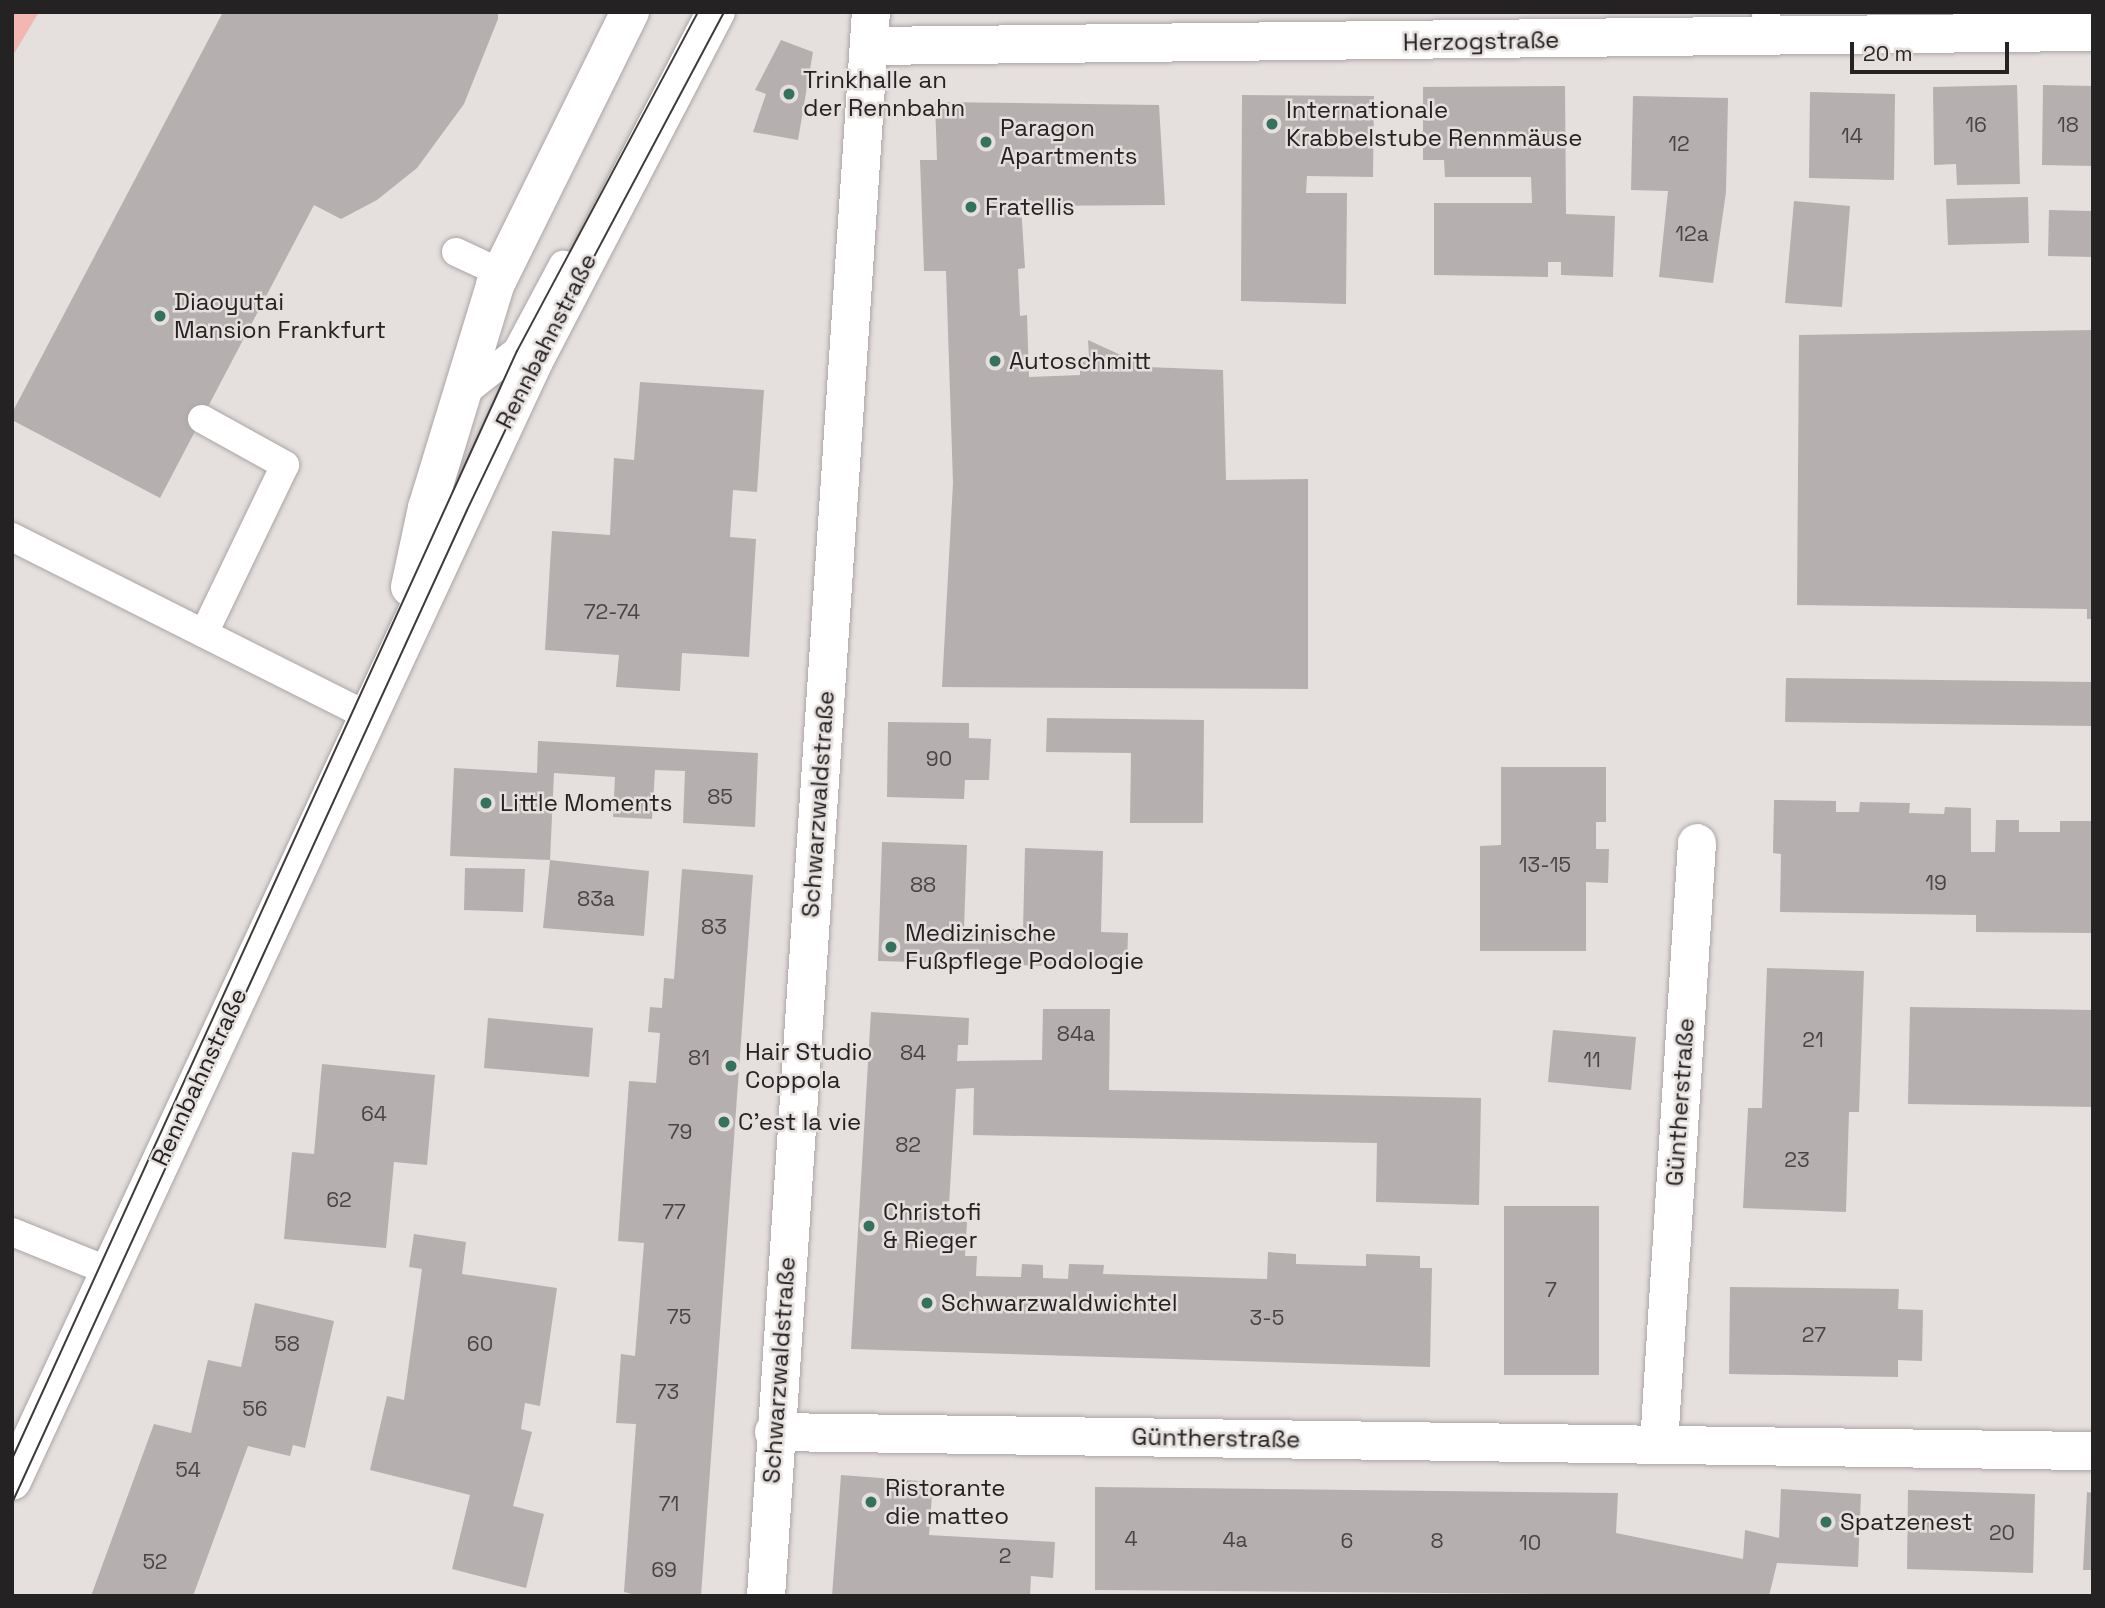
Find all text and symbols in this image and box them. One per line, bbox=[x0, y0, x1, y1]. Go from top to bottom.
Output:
street label: Herzogstraße bbox=[1403, 25, 1559, 57]
scale bar bbox=[1853, 28, 2012, 72]
text: 20 m bbox=[1863, 40, 1913, 67]
place label: Trinkhalle an der Rennbahn bbox=[803, 66, 965, 122]
marker: Trinkhalle an der Rennbahn bbox=[781, 86, 797, 102]
place label: Internationale Krabbelstube Rennmäuse bbox=[1286, 96, 1582, 152]
house number: 16 bbox=[1965, 112, 1987, 138]
house number: 18 bbox=[2057, 112, 2079, 138]
place label: Paragon Apartments bbox=[1000, 114, 1137, 170]
marker: Internationale Krabbelstube Rennmäuse bbox=[1264, 116, 1280, 132]
house number: 14 bbox=[1841, 123, 1863, 149]
house number: 12 bbox=[1668, 131, 1690, 157]
marker: Paragon Apartments bbox=[978, 134, 994, 150]
place label: Fratellis bbox=[985, 193, 1075, 221]
marker: Fratellis bbox=[963, 199, 979, 215]
house number: 12a bbox=[1675, 221, 1709, 247]
street label: Rennbahnstraße bbox=[489, 249, 603, 433]
place label: Diaoyutai Mansion Frankfurt bbox=[174, 288, 386, 344]
marker: Diaoyutai Mansion Frankfurt bbox=[152, 308, 168, 324]
place label: Autoschmitt bbox=[1009, 347, 1151, 375]
marker: Autoschmitt bbox=[987, 353, 1003, 369]
house number: 72-74 bbox=[584, 599, 640, 625]
street label: Schwarzwaldstraße bbox=[796, 690, 840, 918]
house number: 90 bbox=[926, 746, 952, 772]
house number: 85 bbox=[707, 784, 733, 810]
place label: Little Moments bbox=[500, 789, 673, 817]
marker: Little Moments bbox=[478, 795, 494, 811]
house number: 13-15 bbox=[1519, 852, 1571, 878]
house number: 19 bbox=[1925, 870, 1947, 896]
house number: 88 bbox=[910, 872, 936, 898]
house number: 83a bbox=[577, 886, 615, 912]
house number: 83 bbox=[701, 914, 727, 940]
place label: Medizinische Fußpflege Podologie bbox=[905, 919, 1144, 975]
marker: Medizinische Fußpflege Podologie bbox=[883, 939, 899, 955]
street label: Rennbahnstraße bbox=[145, 984, 253, 1170]
street label: Güntherstraße bbox=[1660, 1017, 1700, 1187]
house number: 84a bbox=[1057, 1021, 1095, 1047]
house number: 21 bbox=[1802, 1027, 1824, 1053]
place label: Hair Studio Coppola bbox=[745, 1038, 872, 1094]
house number: 84 bbox=[900, 1040, 926, 1066]
house number: 81 bbox=[688, 1045, 710, 1071]
house number: 11 bbox=[1583, 1047, 1601, 1073]
marker: Hair Studio Coppola bbox=[723, 1058, 739, 1074]
house number: 64 bbox=[361, 1101, 387, 1127]
place label: C'est la vie bbox=[738, 1108, 861, 1136]
marker: C'est la vie bbox=[716, 1114, 732, 1130]
house number: 79 bbox=[668, 1119, 692, 1145]
house number: 82 bbox=[895, 1132, 921, 1158]
house number: 23 bbox=[1784, 1147, 1810, 1173]
house number: 62 bbox=[326, 1187, 352, 1213]
place label: Christofi & Rieger bbox=[883, 1198, 981, 1254]
house number: 77 bbox=[662, 1199, 686, 1225]
marker: Christofi & Rieger bbox=[861, 1218, 877, 1234]
street label: Schwarzwaldstraße bbox=[757, 1256, 801, 1484]
house number: 7 bbox=[1545, 1277, 1557, 1303]
place label: Schwarzwaldwichtel bbox=[941, 1289, 1178, 1317]
marker: Schwarzwaldwichtel bbox=[919, 1295, 935, 1311]
house number: 75 bbox=[667, 1304, 691, 1330]
house number: 3-5 bbox=[1250, 1305, 1284, 1331]
house number: 27 bbox=[1802, 1322, 1826, 1348]
house number: 58 bbox=[274, 1331, 300, 1357]
house number: 60 bbox=[467, 1331, 493, 1357]
house number: 73 bbox=[655, 1379, 679, 1405]
house number: 56 bbox=[242, 1396, 268, 1422]
street label: Güntherstraße bbox=[1131, 1422, 1301, 1454]
house number: 54 bbox=[175, 1457, 201, 1483]
place label: Ristorante die matteo bbox=[885, 1474, 1009, 1530]
house number: 71 bbox=[659, 1491, 679, 1517]
marker: Ristorante die matteo bbox=[863, 1494, 879, 1510]
place label: Spatzenest bbox=[1840, 1508, 1973, 1536]
marker: Spatzenest bbox=[1818, 1514, 1834, 1530]
house number: 20 bbox=[1989, 1520, 2015, 1546]
house number: 4 bbox=[1124, 1526, 1138, 1552]
house number: 4a bbox=[1222, 1527, 1248, 1553]
house number: 6 bbox=[1341, 1528, 1353, 1554]
house number: 8 bbox=[1430, 1528, 1444, 1554]
house number: 10 bbox=[1519, 1530, 1541, 1556]
house number: 2 bbox=[999, 1543, 1011, 1569]
house number: 52 bbox=[142, 1549, 168, 1575]
house number: 69 bbox=[651, 1557, 677, 1583]

